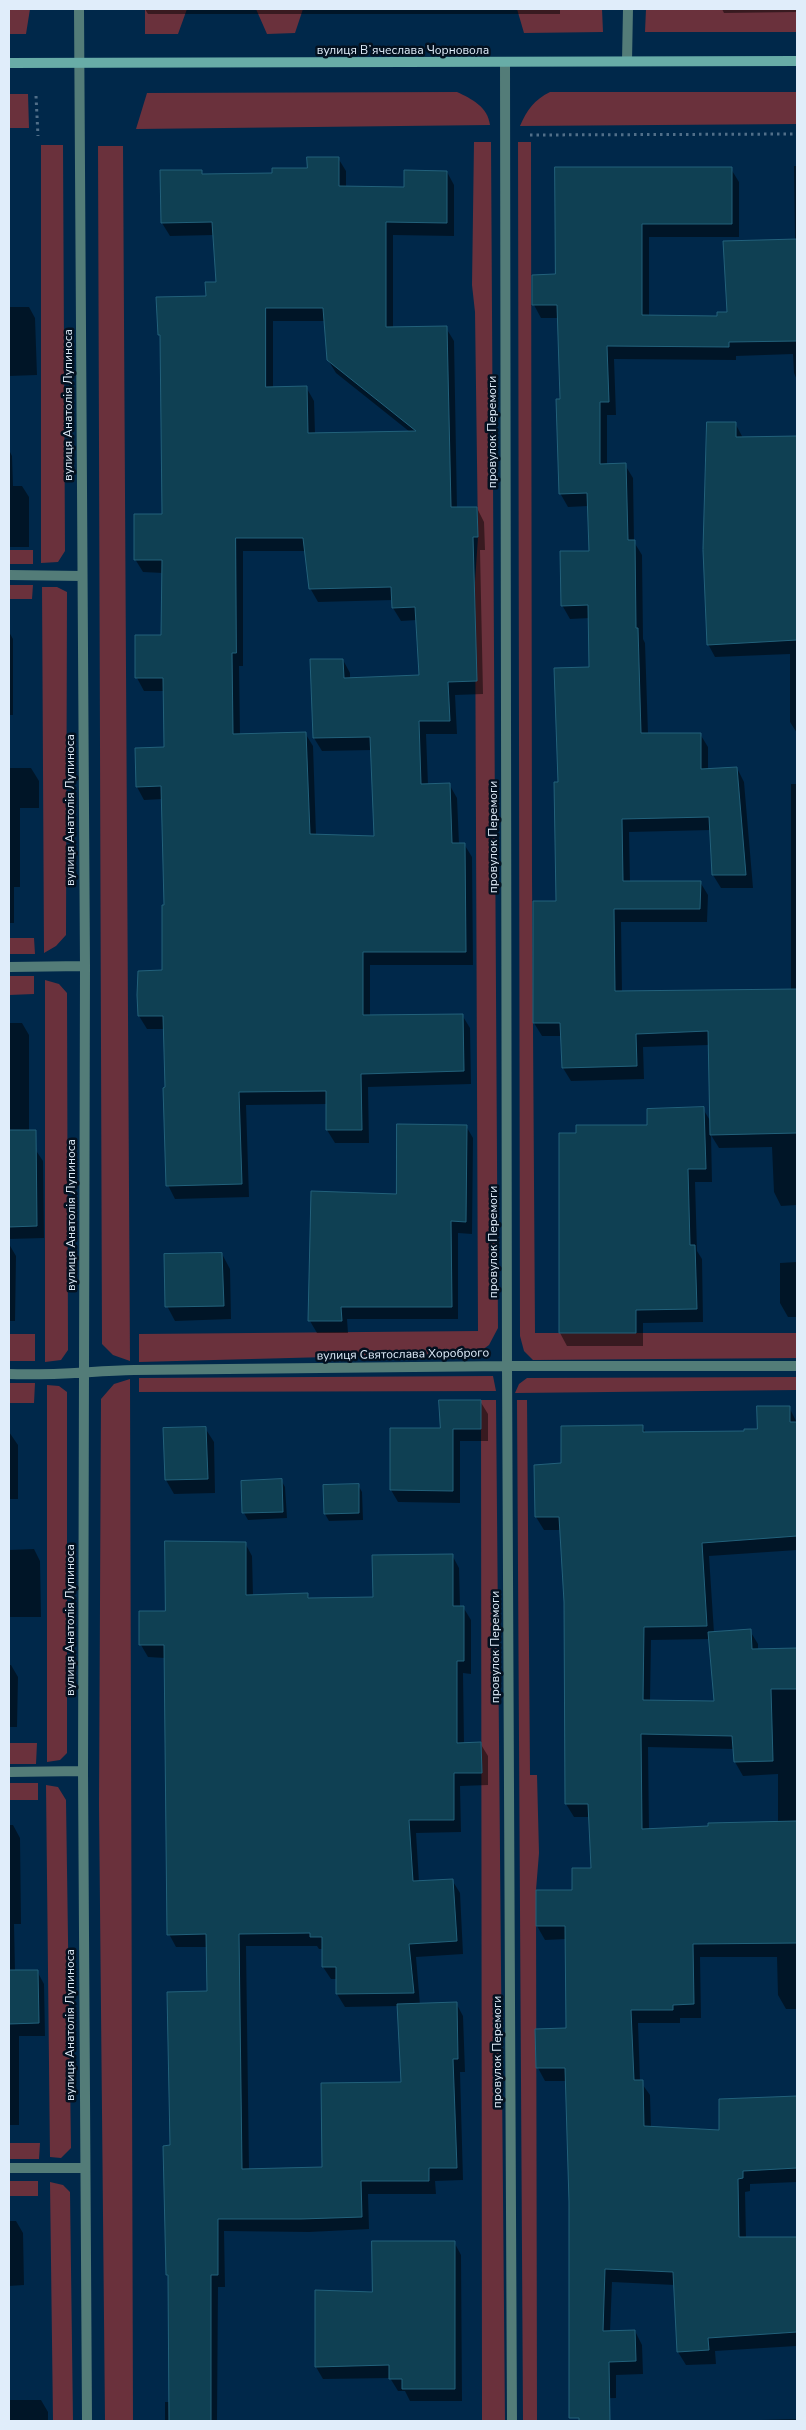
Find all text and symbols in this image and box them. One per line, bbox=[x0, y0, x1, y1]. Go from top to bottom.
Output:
street label: вулиця Вʼячеслава Чорновола bbox=[317, 44, 489, 58]
street label: вулиця Анатолія Лупиноса bbox=[62, 329, 76, 481]
street label: провулок Перемоги bbox=[486, 376, 500, 488]
street label: вулиця Анатолія Лупиноса bbox=[64, 734, 78, 886]
street label: провулок Перемоги bbox=[487, 781, 501, 893]
street label: вулиця Анатолія Лупиноса bbox=[65, 1139, 79, 1291]
street label: провулок Перемоги bbox=[487, 1186, 501, 1298]
street label: вулиця Святослава Хороброго bbox=[317, 1346, 489, 1364]
street label: вулиця Анатолія Лупиноса bbox=[64, 1544, 78, 1696]
street label: провулок Перемоги bbox=[489, 1591, 503, 1703]
street label: вулиця Анатолія Лупиноса bbox=[64, 1949, 78, 2101]
street label: провулок Перемоги bbox=[491, 1996, 505, 2108]

